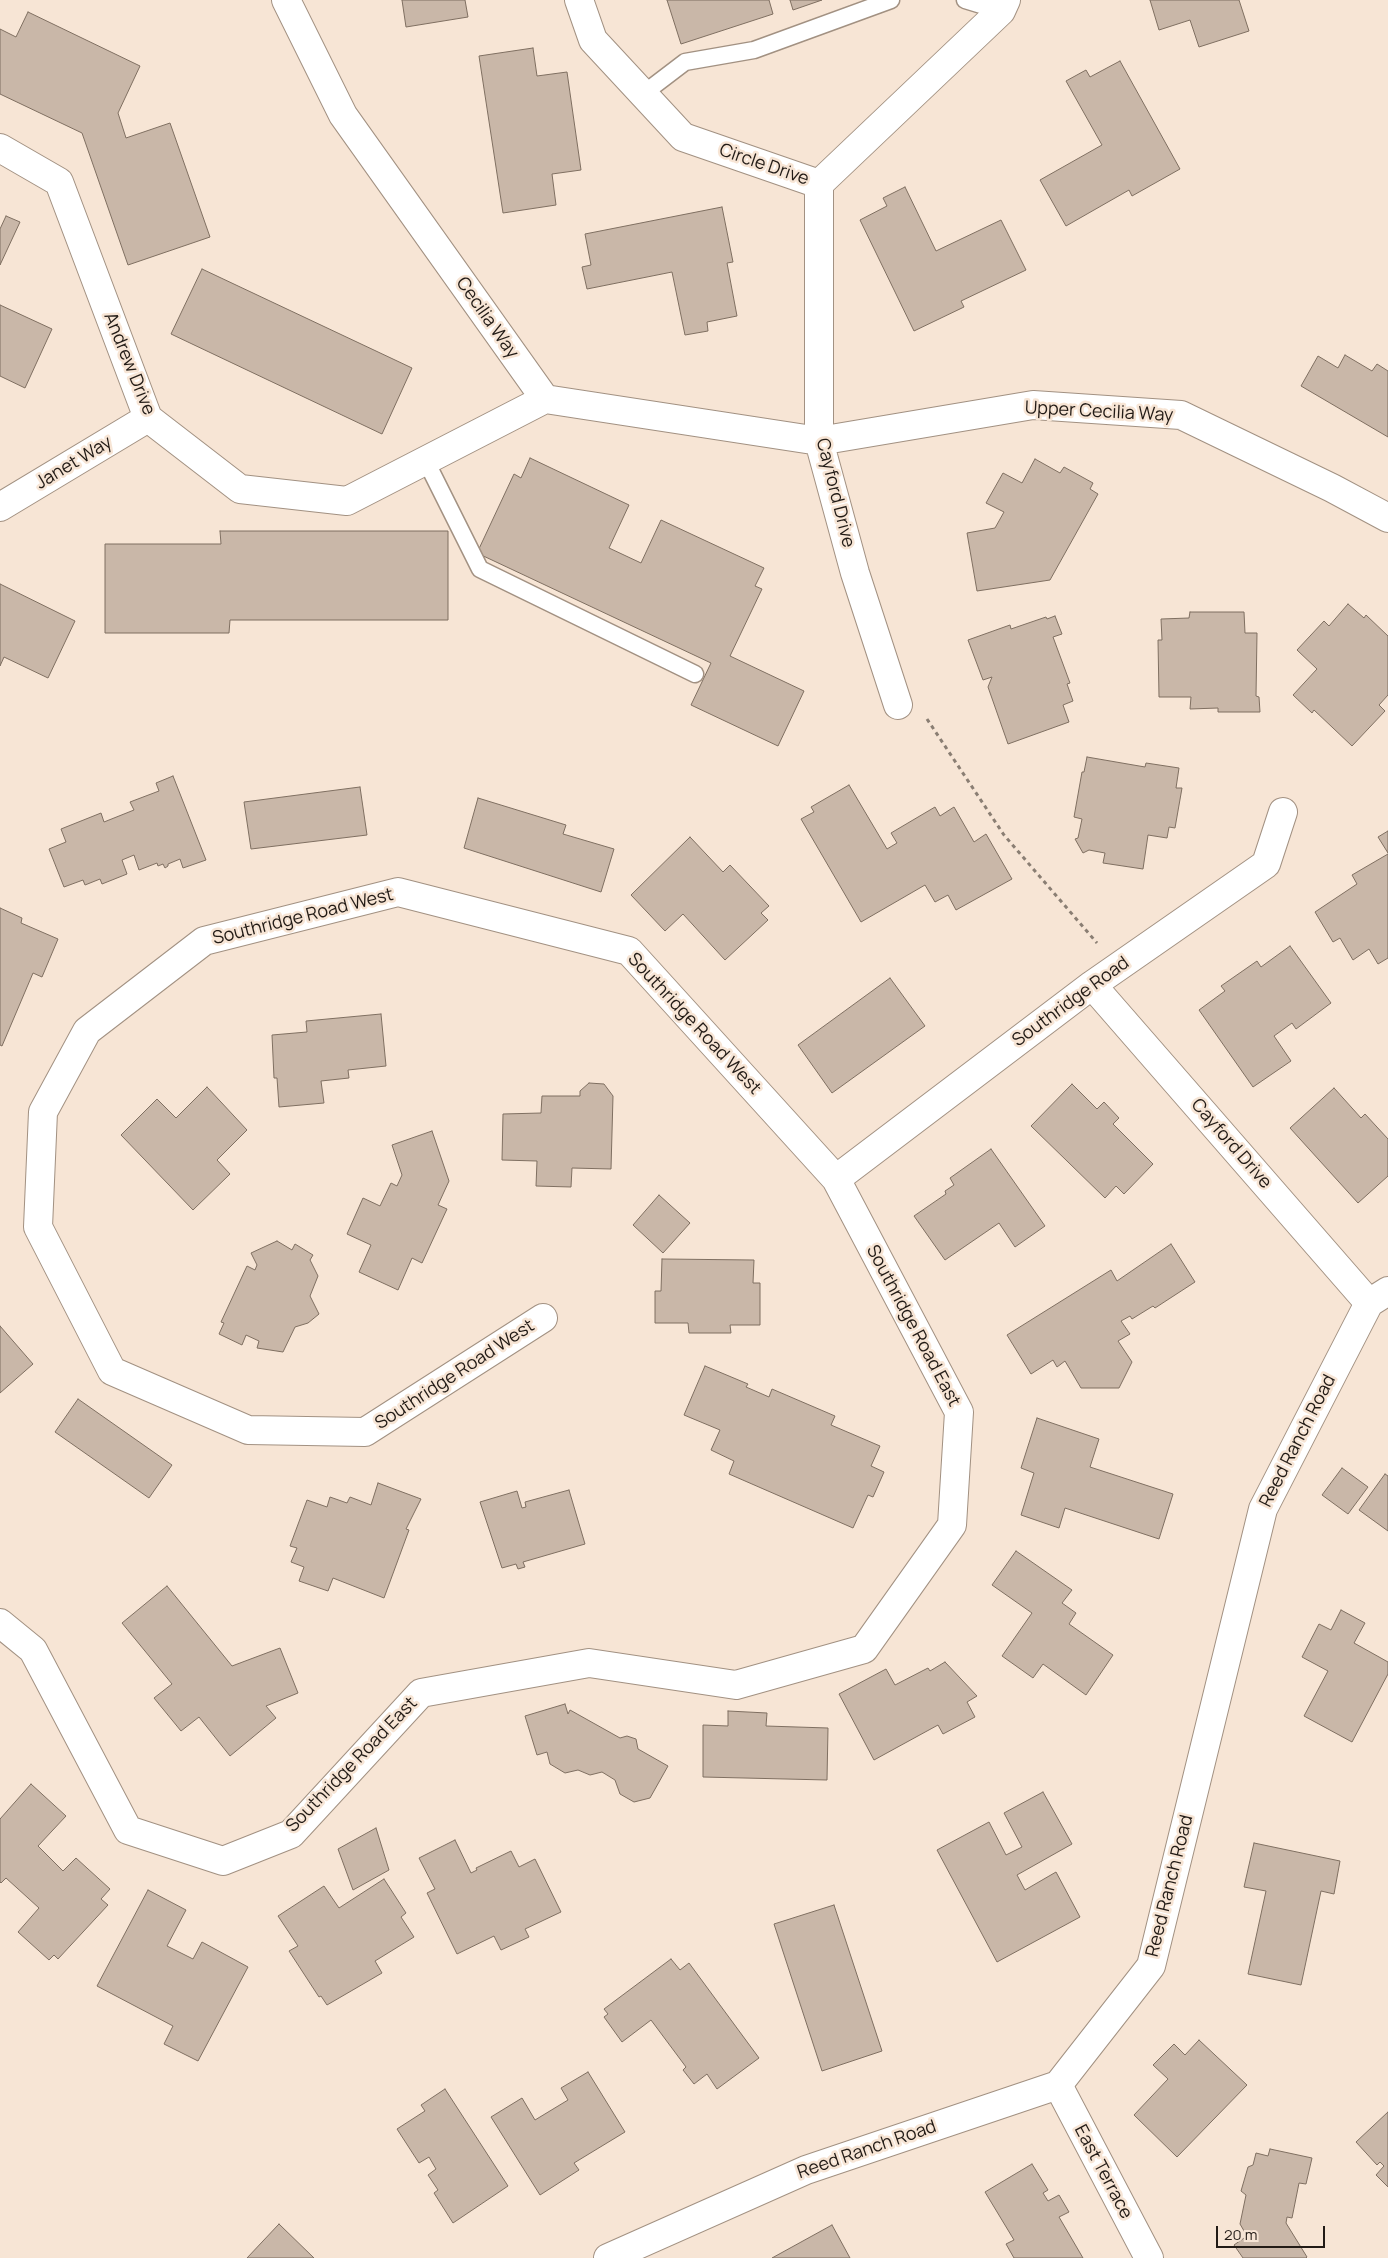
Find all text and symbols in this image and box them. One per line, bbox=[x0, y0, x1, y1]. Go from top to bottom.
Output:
street label: Circle Drive bbox=[716, 140, 812, 190]
street label: Cecilia Way bbox=[451, 273, 523, 363]
street label: Andrew Drive bbox=[99, 310, 159, 418]
street label: Upper Cecilia Way bbox=[1024, 397, 1174, 427]
street label: Janet Way bbox=[32, 432, 116, 494]
street label: Cayford Drive bbox=[811, 436, 859, 550]
street label: Southridge Road West bbox=[210, 884, 396, 950]
street label: Southridge Road West bbox=[623, 949, 765, 1099]
street label: Southridge Road bbox=[1008, 952, 1134, 1052]
street label: Cayford Drive bbox=[1186, 1095, 1276, 1193]
street label: Southridge Road East bbox=[861, 1242, 965, 1410]
street label: Southridge Road West bbox=[371, 1315, 539, 1435]
street label: Reed Ranch Road bbox=[1255, 1371, 1341, 1511]
street label: Southridge Road East bbox=[282, 1693, 422, 1837]
street label: Reed Ranch Road bbox=[1142, 1813, 1198, 1959]
street label: Reed Ranch Road bbox=[795, 2116, 939, 2184]
street label: East Terrace bbox=[1069, 2121, 1137, 2223]
scale bar bbox=[1218, 2216, 1327, 2248]
text: 20 m bbox=[1224, 2224, 1257, 2245]

